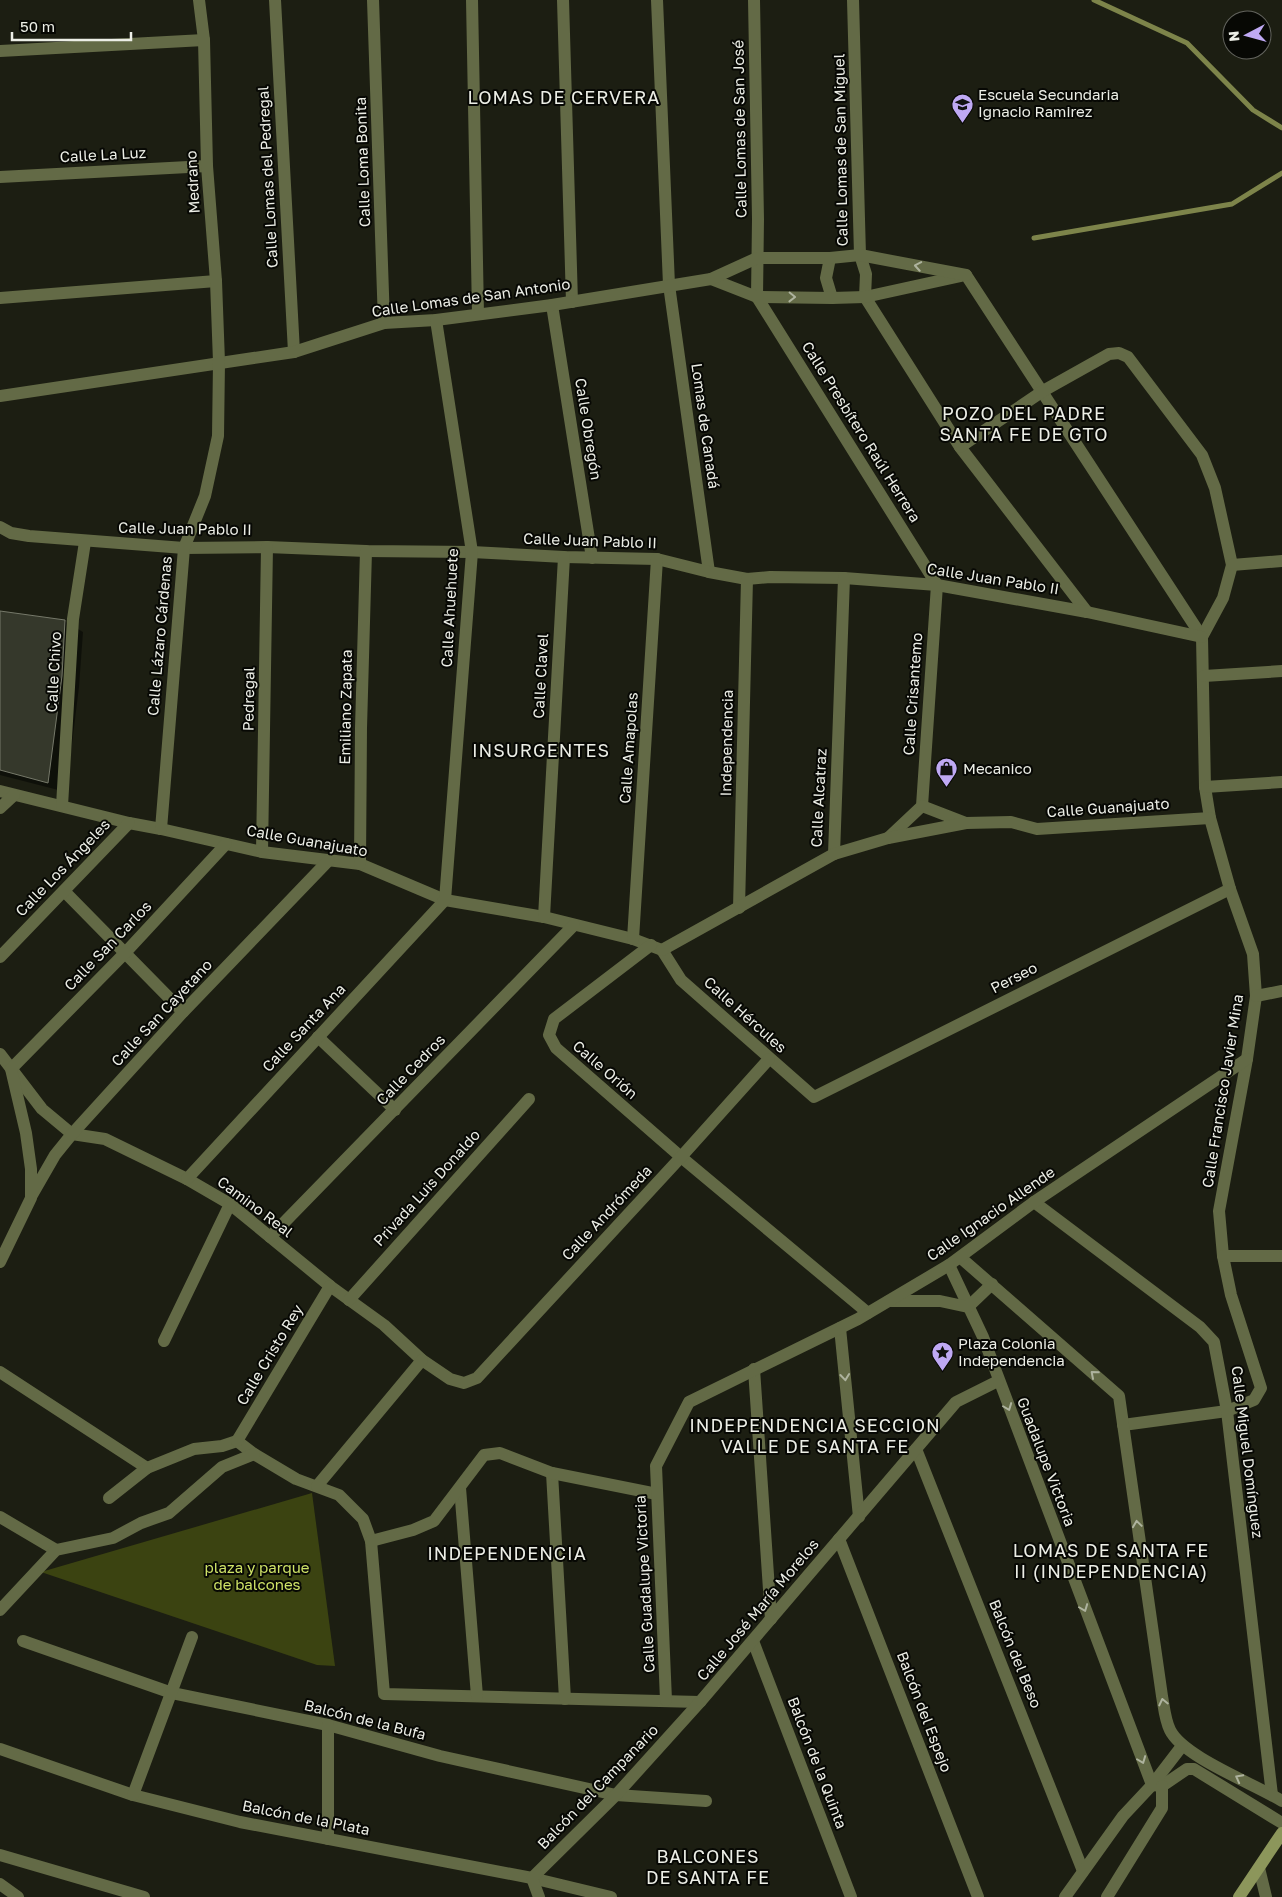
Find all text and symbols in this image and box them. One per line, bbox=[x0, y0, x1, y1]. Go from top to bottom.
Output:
scale bar bbox=[12, 10, 131, 42]
north arrow bbox=[1222, 10, 1272, 60]
text: 50 m bbox=[20, 17, 55, 35]
text: N bbox=[1225, 30, 1243, 43]
street label: Calle Lomas de San José bbox=[728, 40, 750, 218]
street label: Calle Lomas de San Miguel bbox=[829, 53, 851, 247]
street label: Calle Lomas del Pedregal bbox=[253, 85, 281, 269]
place label: Escuela Secundaria Ignacio Ramirez bbox=[978, 85, 1119, 120]
district label: LOMAS DE CERVERA bbox=[468, 86, 660, 108]
school or university icon: Escuela Secundaria Ignacio Ramirez bbox=[950, 92, 974, 123]
street label: Calle Loma Bonita bbox=[351, 97, 373, 227]
street label: Calle La Luz bbox=[59, 143, 147, 165]
street label: Medrano bbox=[181, 150, 203, 214]
one-way arrow bbox=[913, 261, 922, 272]
street label: Calle Lomas de San Antonio bbox=[370, 274, 571, 320]
one-way arrow bbox=[788, 292, 796, 303]
street label: Calle Presbítero Raúl Herrera bbox=[799, 338, 925, 525]
street label: Lomas de Canadá bbox=[688, 362, 724, 490]
street label: Calle Obregón bbox=[572, 377, 606, 481]
district label: POZO DEL PADRE SANTA FE DE GTO bbox=[939, 402, 1109, 445]
street label: Calle Juan Pablo II bbox=[118, 518, 252, 538]
street label: Calle Juan Pablo II bbox=[523, 529, 657, 551]
street label: Calle Ahuehuete bbox=[437, 548, 461, 668]
street label: Calle Lázaro Cárdenas bbox=[143, 555, 175, 717]
street label: Calle Juan Pablo II bbox=[926, 559, 1061, 597]
street label: Calle Chivo bbox=[42, 631, 64, 713]
street label: Calle Crisantemo bbox=[899, 632, 925, 756]
street label: Calle Clavel bbox=[529, 633, 551, 719]
street label: Emiliano Zapata bbox=[335, 649, 355, 765]
street label: Pedregal bbox=[238, 666, 258, 731]
street label: Independencia bbox=[716, 689, 736, 797]
street label: Calle Amapolas bbox=[615, 691, 641, 804]
district label: INSURGENTES bbox=[472, 739, 610, 761]
street label: Calle Alcatraz bbox=[806, 748, 830, 848]
shop icon: Mecanico bbox=[935, 757, 959, 788]
place label: Mecanico bbox=[963, 759, 1032, 777]
street label: Calle Guanajuato bbox=[1046, 794, 1170, 820]
street label: Calle Los Ángeles bbox=[11, 815, 113, 920]
street label: Calle Guanajuato bbox=[245, 820, 369, 860]
street label: Calle San Carlos bbox=[60, 897, 155, 994]
street label: Calle San Cayetano bbox=[107, 955, 215, 1069]
street label: Perseo bbox=[987, 958, 1040, 996]
street label: Calle Hércules bbox=[701, 972, 791, 1056]
street label: Calle Santa Ana bbox=[258, 980, 349, 1075]
street label: Calle Francisco Javier Mina bbox=[1198, 993, 1246, 1189]
street label: Calle Cedros bbox=[372, 1030, 449, 1108]
street label: Calle Orión bbox=[570, 1036, 642, 1102]
street label: Privada Luis Donaldo bbox=[369, 1125, 483, 1249]
street label: Calle Andrómeda bbox=[558, 1161, 655, 1264]
street label: Calle Ignacio Allende bbox=[923, 1162, 1058, 1264]
street label: Camino Real bbox=[214, 1172, 297, 1241]
street label: Calle Cristo Rey bbox=[232, 1300, 307, 1408]
place label: Plaza Colonia Independencia bbox=[958, 1334, 1065, 1369]
place icon: Plaza Colonia Independencia bbox=[930, 1341, 954, 1372]
street label: Calle Miguel Domínguez bbox=[1228, 1365, 1268, 1540]
one-way arrow bbox=[1091, 1371, 1100, 1380]
one-way arrow bbox=[839, 1373, 850, 1381]
street label: Guadalupe Victoria bbox=[1014, 1394, 1080, 1529]
one-way arrow bbox=[1002, 1402, 1012, 1411]
district label: INDEPENDENCIA SECCION VALLE DE SANTA FE bbox=[689, 1414, 941, 1457]
street label: Calle Guadalupe Victoria bbox=[630, 1495, 658, 1673]
one-way arrow bbox=[1132, 1520, 1143, 1528]
street label: Calle José María Morelos bbox=[693, 1535, 822, 1684]
district label: LOMAS DE SANTA FE II (INDEPENDENCIA) bbox=[1013, 1539, 1209, 1582]
district label: INDEPENDENCIA bbox=[427, 1542, 587, 1564]
park label: plaza y parque de balcones bbox=[205, 1558, 310, 1593]
street label: Balcón del Beso bbox=[986, 1597, 1046, 1711]
one-way arrow bbox=[1078, 1603, 1089, 1612]
street label: Balcón del Espejo bbox=[894, 1649, 956, 1775]
street label: Balcón de la Quinta bbox=[784, 1694, 851, 1831]
street label: Balcón de la Bufa bbox=[303, 1695, 428, 1743]
one-way arrow bbox=[1158, 1698, 1169, 1707]
street label: Balcón del Campanario bbox=[533, 1720, 661, 1852]
one-way arrow bbox=[1136, 1755, 1146, 1764]
one-way arrow bbox=[1236, 1774, 1245, 1784]
street label: Balcón de la Plata bbox=[241, 1796, 371, 1838]
district label: BALCONES DE SANTA FE bbox=[646, 1845, 770, 1888]

